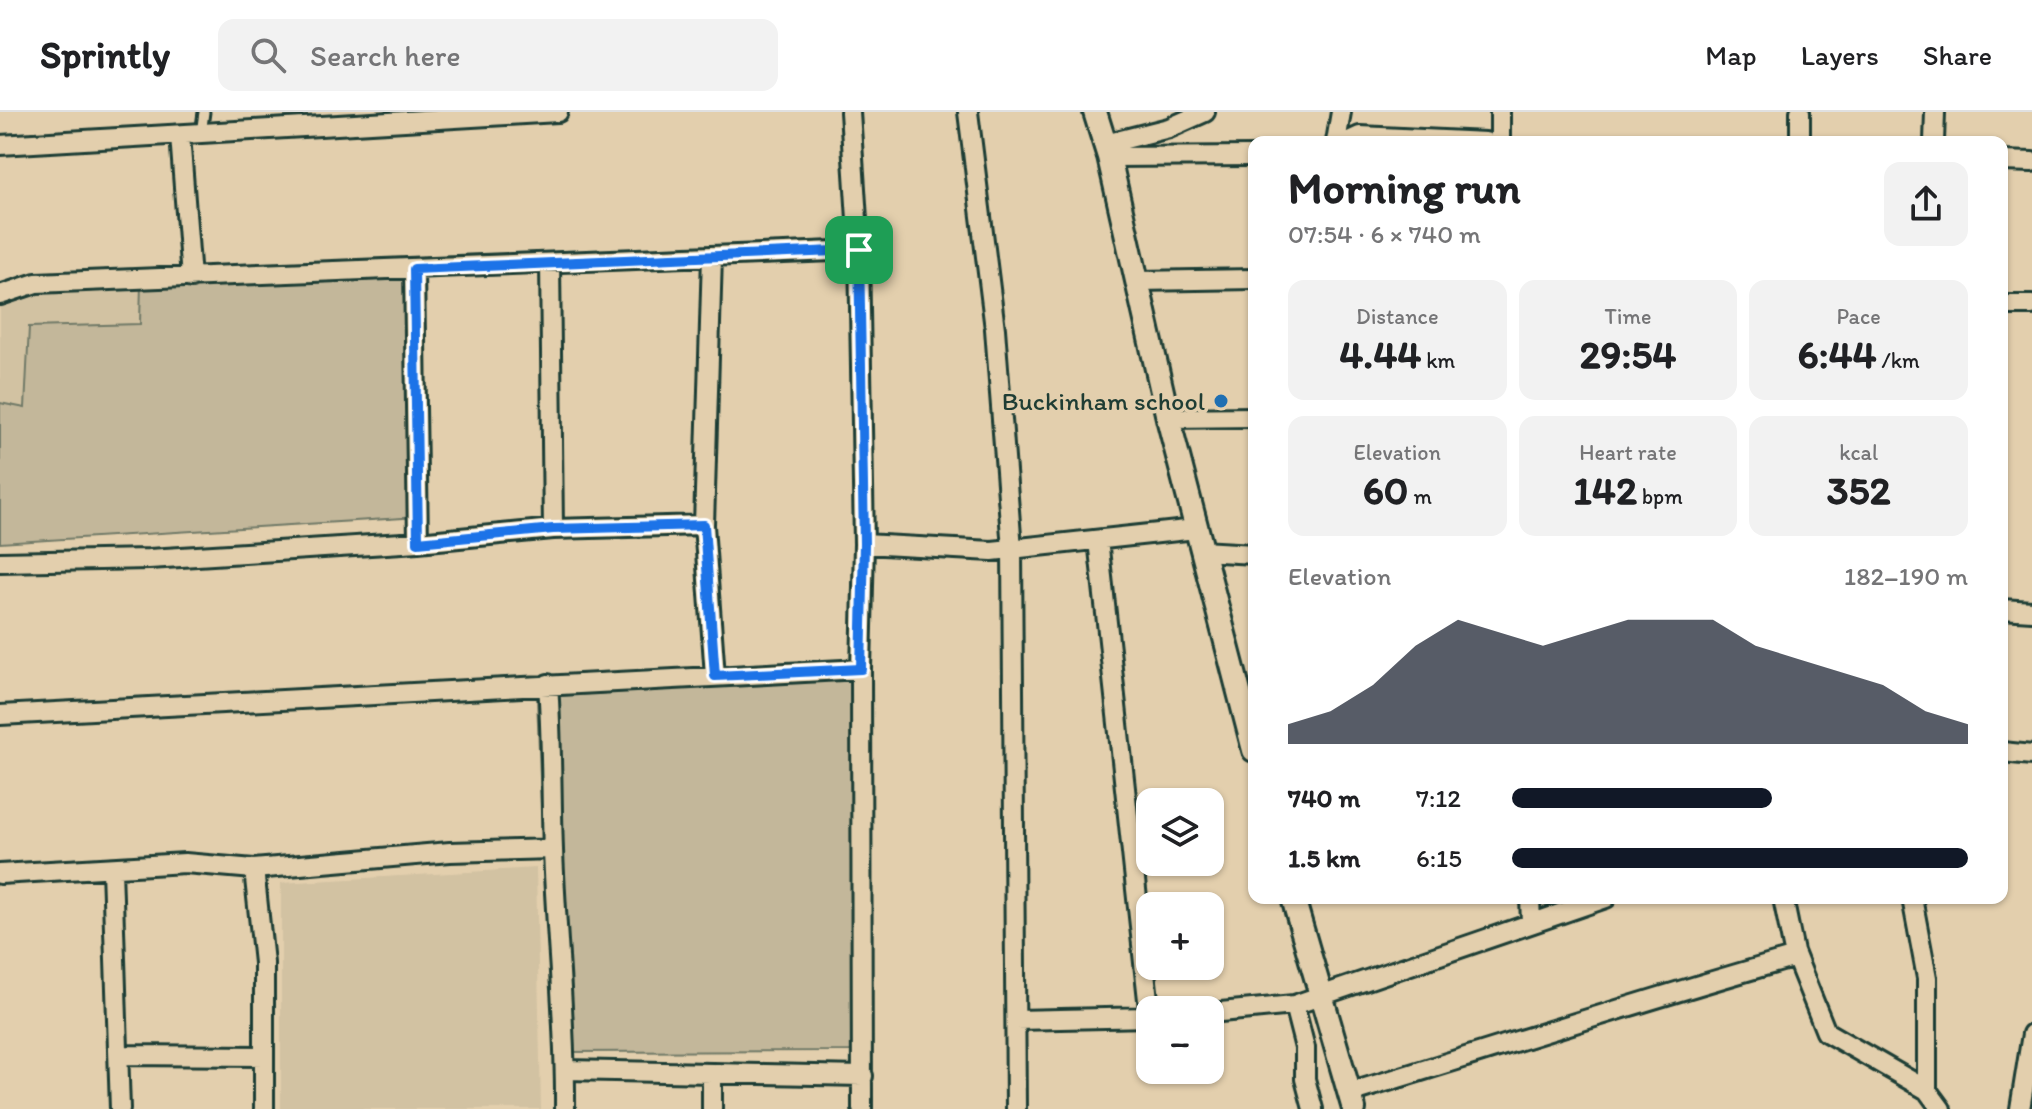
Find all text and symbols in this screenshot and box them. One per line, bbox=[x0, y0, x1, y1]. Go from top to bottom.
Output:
search box bbox=[218, 19, 778, 91]
text: Sprintly bbox=[40, 32, 170, 78]
icon: search bbox=[246, 33, 290, 77]
text: Search here bbox=[310, 37, 461, 74]
text: Map bbox=[1705, 38, 1757, 72]
text: Layers bbox=[1801, 38, 1879, 72]
text: Share bbox=[1923, 38, 1992, 72]
text: Morning run bbox=[1288, 161, 1521, 214]
button: share bbox=[1884, 162, 1968, 246]
pin bbox=[825, 216, 893, 284]
text: 07:54 · 6 × 740 m bbox=[1288, 218, 1481, 250]
icon: arrive bbox=[837, 228, 881, 272]
text: Distance bbox=[1356, 303, 1439, 330]
text: Time bbox=[1605, 303, 1651, 330]
text: Pace bbox=[1837, 303, 1881, 330]
text: 4.44 bbox=[1339, 330, 1421, 378]
text: 29:54 bbox=[1580, 330, 1676, 378]
text: 6:44 bbox=[1797, 330, 1877, 378]
text: km bbox=[1421, 347, 1455, 374]
text: /km bbox=[1877, 347, 1920, 374]
place label: Buckinham school bbox=[1002, 385, 1205, 417]
marker: Buckinham school bbox=[1212, 392, 1230, 410]
text: Elevation bbox=[1354, 439, 1441, 466]
text: Heart rate bbox=[1579, 439, 1677, 466]
text: kcal bbox=[1839, 439, 1878, 466]
text: 60 bbox=[1363, 466, 1409, 514]
text: 142 bbox=[1573, 466, 1637, 514]
text: 352 bbox=[1827, 466, 1891, 514]
text: m bbox=[1409, 483, 1432, 510]
text: bpm bbox=[1637, 483, 1683, 510]
text: Elevation bbox=[1288, 560, 1391, 592]
text: 182–190 m bbox=[1844, 560, 1968, 592]
text: 740 m bbox=[1288, 782, 1360, 814]
text: 7:12 bbox=[1416, 782, 1461, 814]
map controls bbox=[1136, 788, 1224, 1084]
button: layers bbox=[1136, 788, 1224, 876]
text: 1.5 km bbox=[1288, 842, 1360, 874]
text: 6:15 bbox=[1416, 842, 1462, 874]
button: + bbox=[1136, 892, 1224, 980]
button: − bbox=[1136, 996, 1224, 1084]

